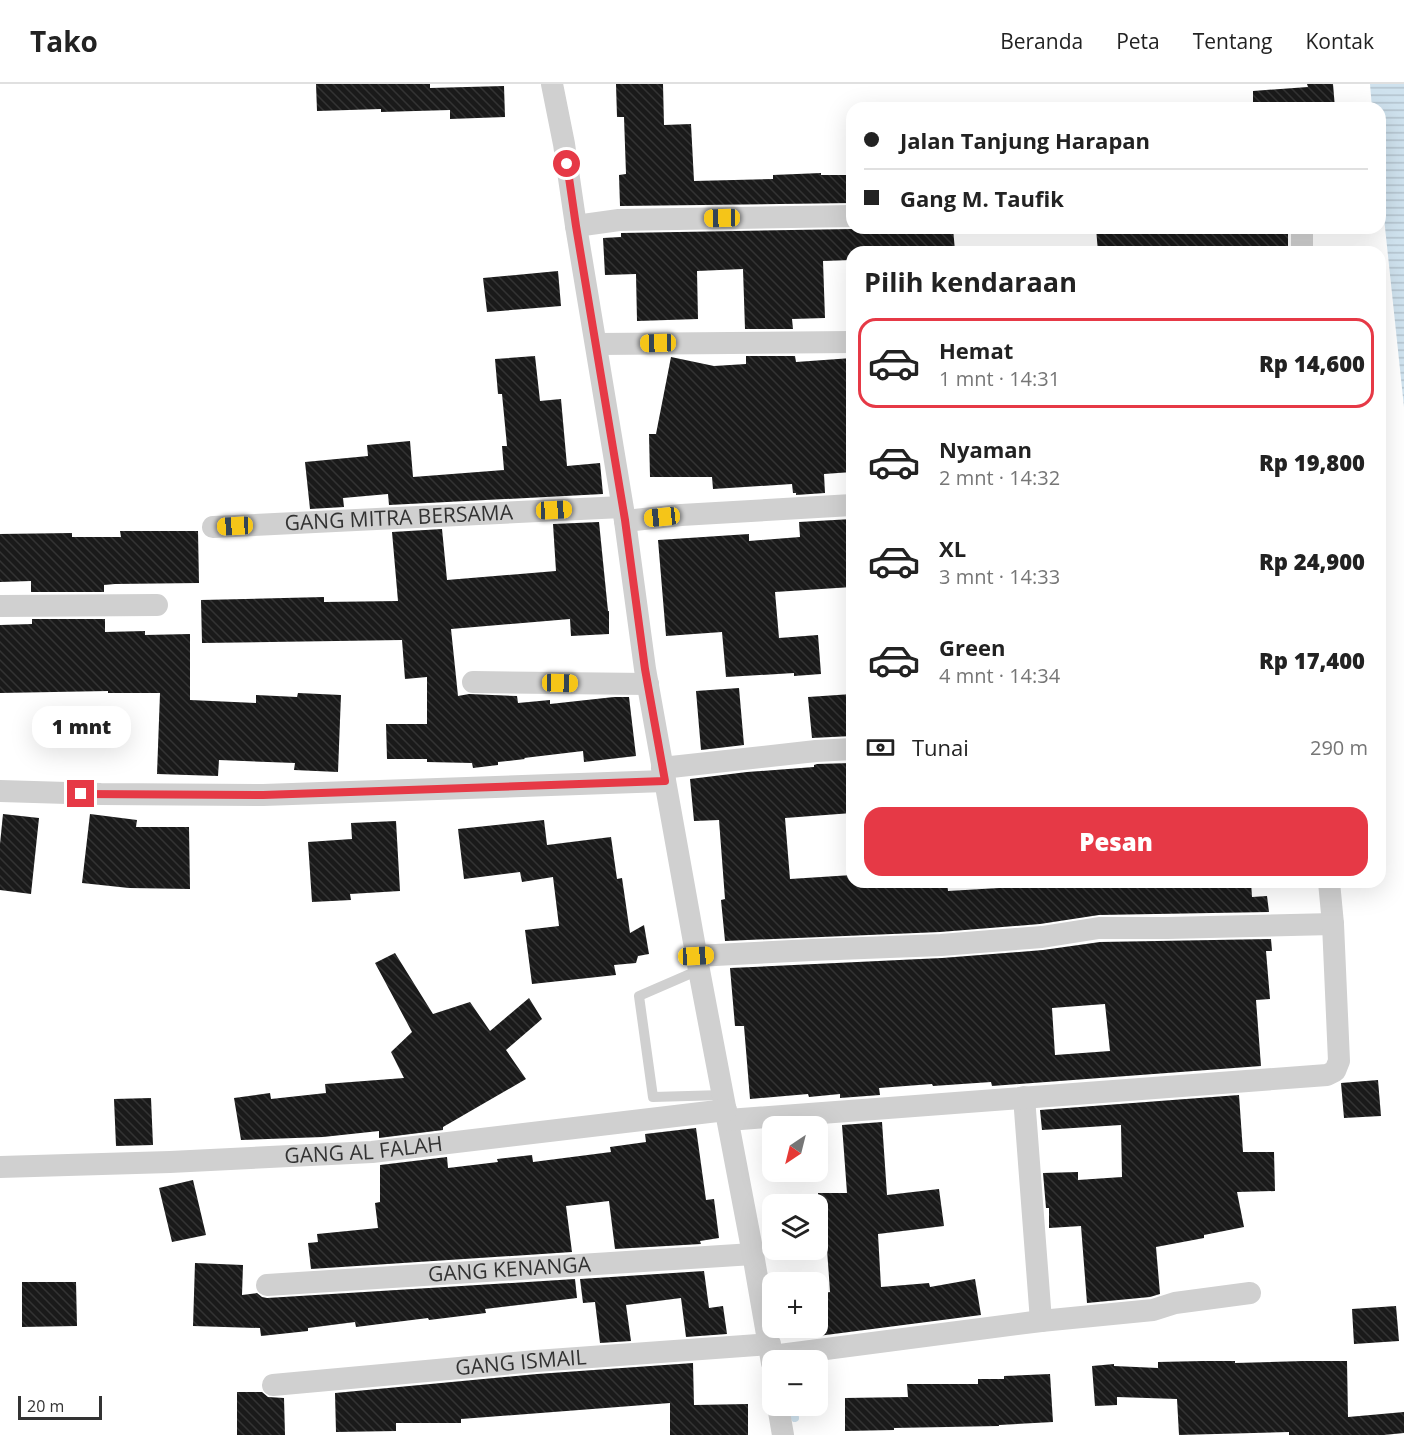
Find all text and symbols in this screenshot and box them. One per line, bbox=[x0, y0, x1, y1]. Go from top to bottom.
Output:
text: Tako bbox=[30, 22, 98, 60]
text: Beranda bbox=[1000, 27, 1083, 55]
text: Peta bbox=[1116, 27, 1160, 55]
text: Tentang bbox=[1193, 27, 1272, 55]
text: Kontak bbox=[1305, 27, 1374, 55]
text: Jalan Tanjung Harapan bbox=[900, 125, 1150, 155]
route start bbox=[553, 150, 580, 177]
text: Gang M. Taufik bbox=[900, 183, 1064, 213]
car bbox=[704, 209, 740, 227]
text: Pilih kendaraan bbox=[864, 263, 1077, 300]
car bbox=[640, 334, 676, 352]
text: Hemat bbox=[939, 335, 1013, 365]
icon: car bbox=[867, 336, 921, 390]
text: Rp 14,600 bbox=[1259, 348, 1365, 378]
text: 1 mnt · 14:31 bbox=[939, 365, 1060, 392]
text: Nyaman bbox=[939, 434, 1032, 464]
icon: car bbox=[867, 435, 921, 489]
text: Rp 19,800 bbox=[1259, 447, 1365, 477]
text: 2 mnt · 14:32 bbox=[939, 464, 1060, 491]
street label: GANG MITRA BERSAMA bbox=[284, 497, 514, 536]
car bbox=[536, 500, 572, 520]
car bbox=[643, 506, 681, 528]
car bbox=[217, 516, 253, 536]
text: XL bbox=[939, 533, 966, 563]
icon: car bbox=[867, 534, 921, 588]
text: Rp 24,900 bbox=[1259, 546, 1365, 576]
text: 3 mnt · 14:33 bbox=[939, 563, 1060, 590]
text: Green bbox=[939, 632, 1005, 662]
icon: car bbox=[867, 633, 921, 687]
text: Rp 17,400 bbox=[1259, 645, 1365, 675]
text: 4 mnt · 14:34 bbox=[939, 662, 1060, 689]
car bbox=[542, 674, 578, 692]
callout: 1 mnt bbox=[32, 707, 130, 749]
text: 1 mnt bbox=[52, 713, 111, 740]
icon: cash bbox=[864, 731, 897, 764]
text: Tunai bbox=[912, 732, 969, 762]
text: 290 m bbox=[1310, 734, 1368, 761]
route end bbox=[67, 780, 94, 807]
button: Pesan bbox=[864, 807, 1368, 876]
car bbox=[678, 946, 714, 966]
north arrow bbox=[762, 1116, 828, 1182]
map controls bbox=[762, 1116, 828, 1416]
street label: GANG AL FALAH bbox=[284, 1129, 444, 1169]
button: layers bbox=[762, 1194, 828, 1260]
street label: GANG KENANGA bbox=[427, 1249, 592, 1288]
button: + bbox=[762, 1272, 828, 1338]
street label: GANG ISMAIL bbox=[454, 1342, 588, 1381]
button: − bbox=[762, 1350, 828, 1416]
scale bar bbox=[18, 1393, 102, 1420]
text: 20 m bbox=[27, 1395, 64, 1417]

